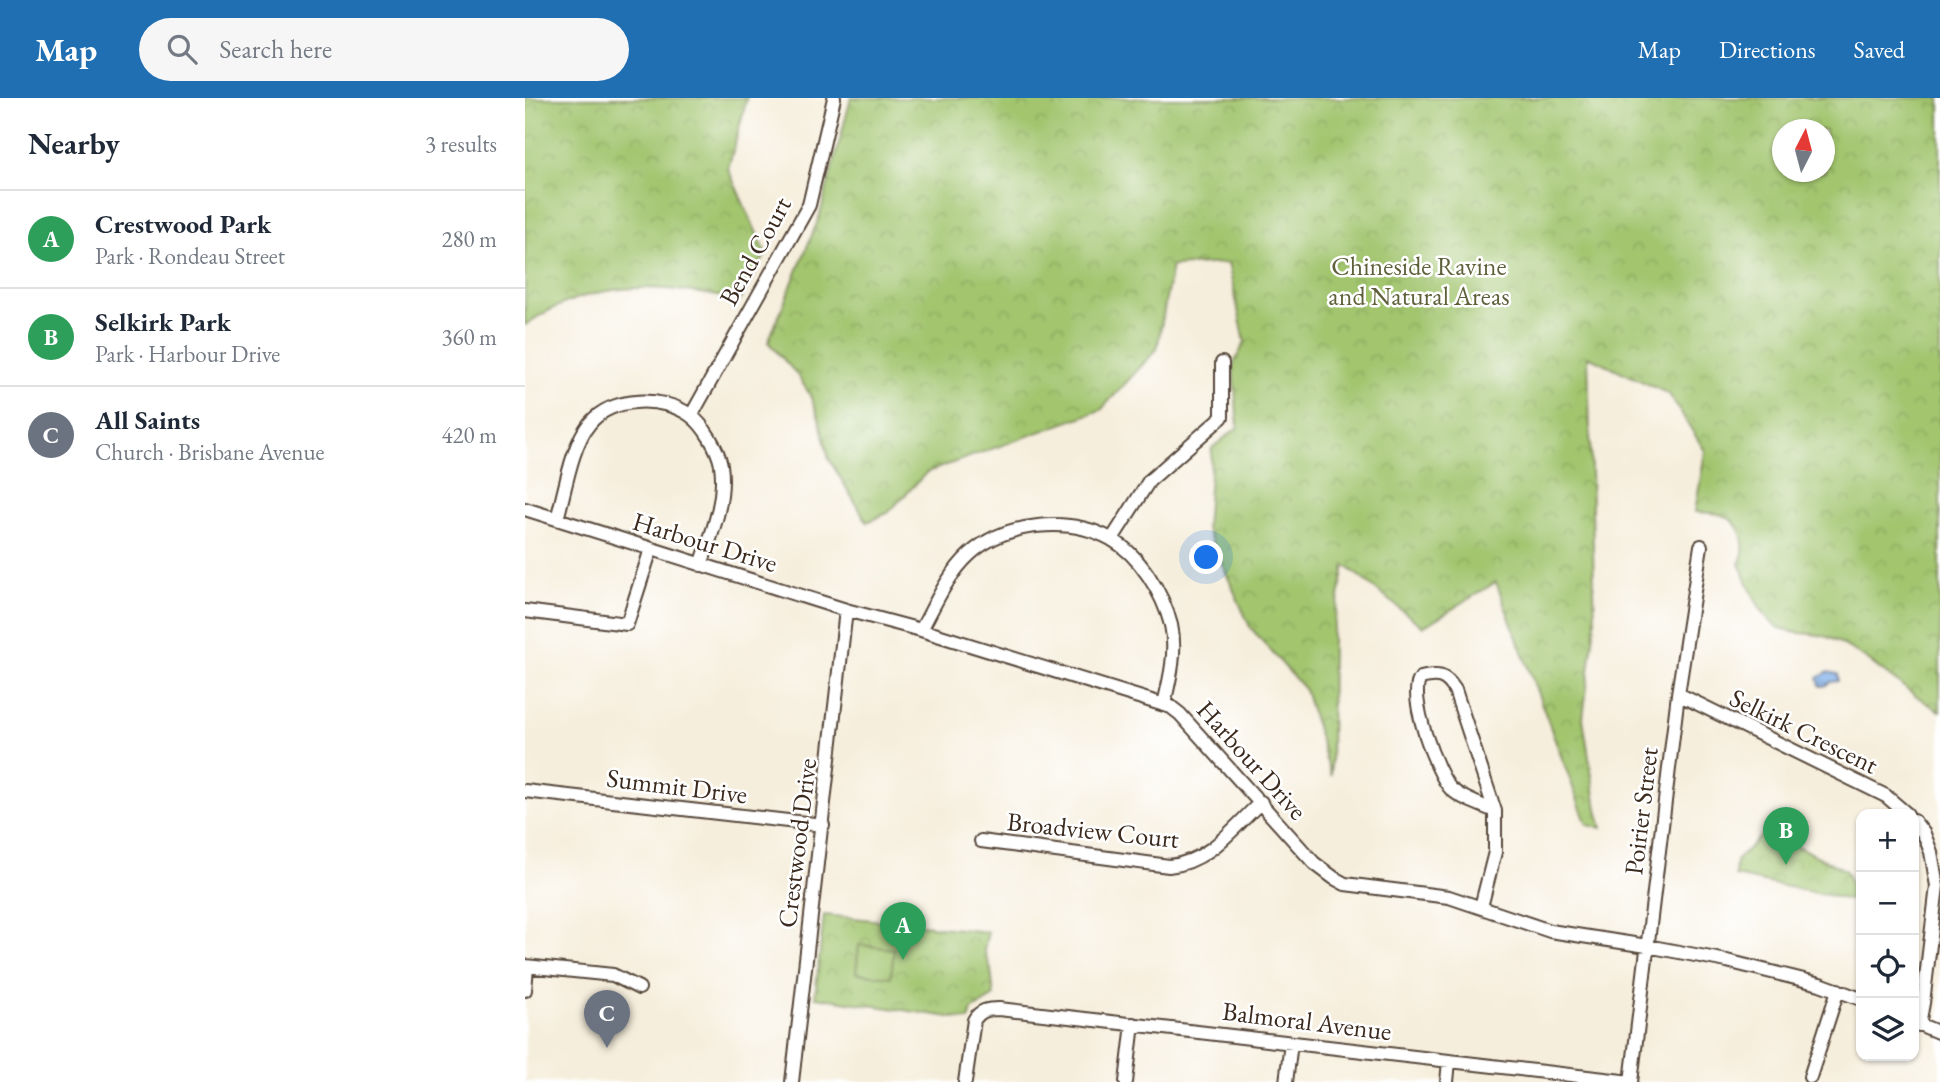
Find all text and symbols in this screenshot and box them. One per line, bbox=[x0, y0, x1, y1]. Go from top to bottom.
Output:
search box bbox=[139, 18, 629, 81]
text: Map bbox=[35, 28, 97, 71]
icon: search bbox=[163, 30, 201, 68]
text: Search here bbox=[219, 32, 332, 66]
text: Map bbox=[1638, 34, 1681, 65]
text: Directions bbox=[1719, 34, 1816, 65]
text: Saved bbox=[1854, 34, 1905, 65]
north arrow bbox=[1772, 119, 1835, 182]
text: Nearby bbox=[28, 124, 120, 163]
text: 3 results bbox=[425, 129, 497, 159]
street label: Bend Court bbox=[711, 191, 799, 311]
text: Crestwood Park bbox=[95, 207, 271, 241]
text: A bbox=[43, 224, 59, 254]
text: 280 m bbox=[441, 224, 497, 254]
text: Park · Rondeau Street bbox=[95, 241, 285, 271]
park label: Chineside Ravine and Natural Areas bbox=[1328, 249, 1510, 313]
text: Selkirk Park bbox=[95, 305, 231, 339]
text: B bbox=[44, 322, 58, 352]
text: 360 m bbox=[441, 322, 497, 352]
text: Park · Harbour Drive bbox=[95, 339, 280, 369]
text: All Saints bbox=[95, 403, 200, 437]
text: C bbox=[43, 420, 59, 450]
text: 420 m bbox=[441, 420, 497, 450]
text: Church · Brisbane Avenue bbox=[95, 437, 325, 467]
street label: Harbour Drive bbox=[629, 504, 781, 580]
your location bbox=[1189, 540, 1223, 574]
street label: Selkirk Crescent bbox=[1724, 680, 1884, 782]
street label: Harbour Drive bbox=[1189, 693, 1315, 827]
street label: Poirier Street bbox=[1616, 745, 1666, 877]
street label: Crestwood Drive bbox=[770, 756, 824, 930]
street label: Summit Drive bbox=[605, 761, 749, 811]
street label: Broadview Court bbox=[1005, 804, 1181, 856]
pin: B bbox=[1763, 807, 1809, 865]
map controls bbox=[1856, 809, 1919, 1061]
button: + bbox=[1856, 809, 1919, 872]
button: − bbox=[1856, 872, 1919, 935]
pin: A bbox=[880, 902, 926, 960]
button: locate bbox=[1856, 935, 1919, 998]
pin: C bbox=[584, 990, 630, 1048]
street label: Balmoral Avenue bbox=[1221, 994, 1393, 1048]
button: layers bbox=[1856, 998, 1919, 1061]

